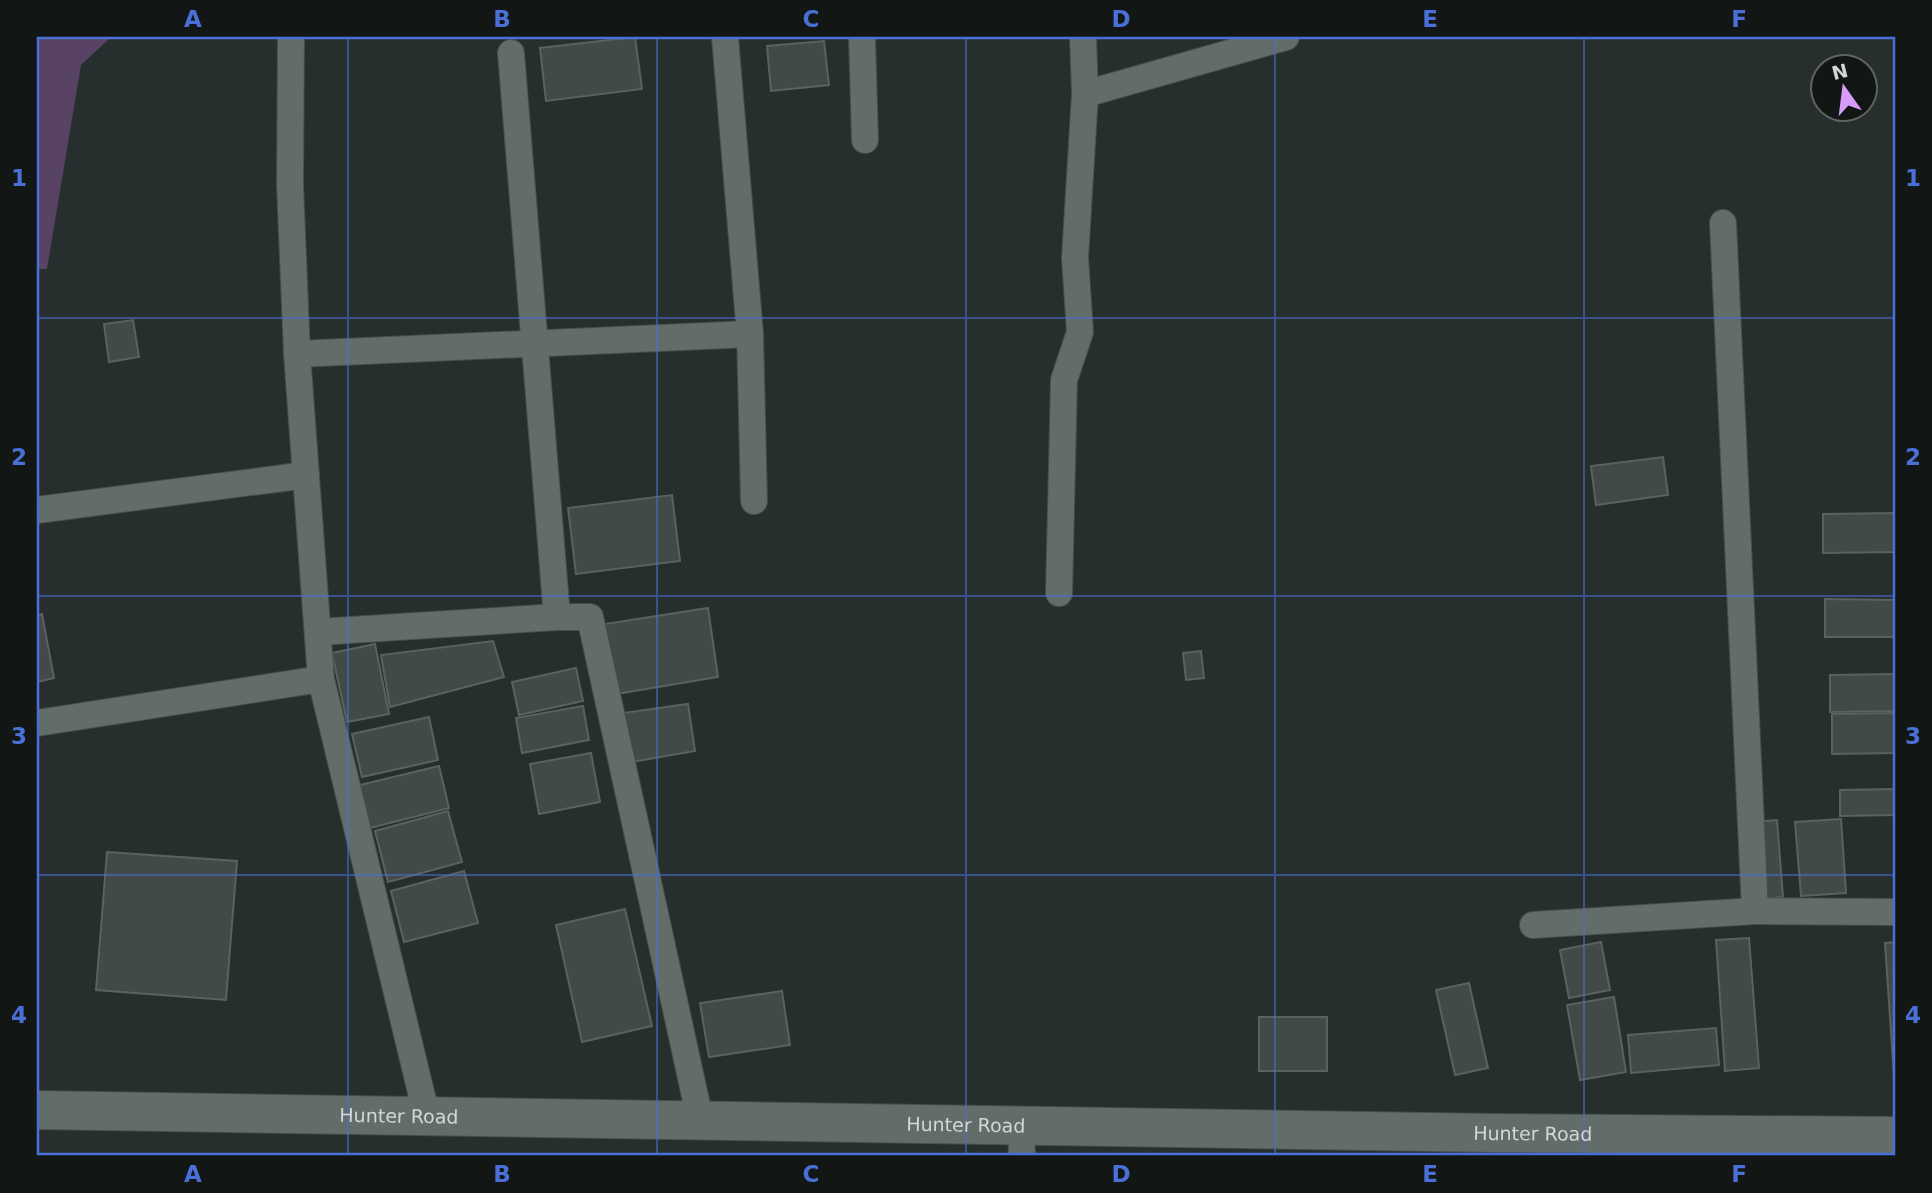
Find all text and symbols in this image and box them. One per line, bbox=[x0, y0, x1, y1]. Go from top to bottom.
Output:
text: A bbox=[184, 6, 202, 32]
text: B bbox=[493, 6, 511, 32]
text: C bbox=[803, 6, 819, 32]
text: D bbox=[1111, 6, 1131, 32]
text: E bbox=[1422, 6, 1438, 32]
text: F bbox=[1731, 6, 1747, 32]
north arrow bbox=[1810, 52, 1880, 122]
text: N bbox=[1830, 59, 1850, 84]
text: 1 bbox=[11, 165, 27, 191]
text: 1 bbox=[1905, 165, 1921, 191]
text: 2 bbox=[11, 444, 27, 470]
text: 2 bbox=[1905, 444, 1921, 470]
text: 3 bbox=[11, 723, 27, 749]
text: 3 bbox=[1905, 723, 1921, 749]
text: 4 bbox=[11, 1002, 27, 1028]
text: 4 bbox=[1905, 1002, 1921, 1028]
street label: Hunter Road bbox=[339, 1104, 459, 1128]
street label: Hunter Road bbox=[906, 1113, 1026, 1137]
street label: Hunter Road bbox=[1473, 1122, 1592, 1145]
text: A bbox=[184, 1161, 202, 1187]
text: B bbox=[493, 1161, 511, 1187]
text: C bbox=[803, 1161, 819, 1187]
text: D bbox=[1111, 1161, 1131, 1187]
text: E bbox=[1422, 1161, 1438, 1187]
text: F bbox=[1731, 1161, 1747, 1187]

